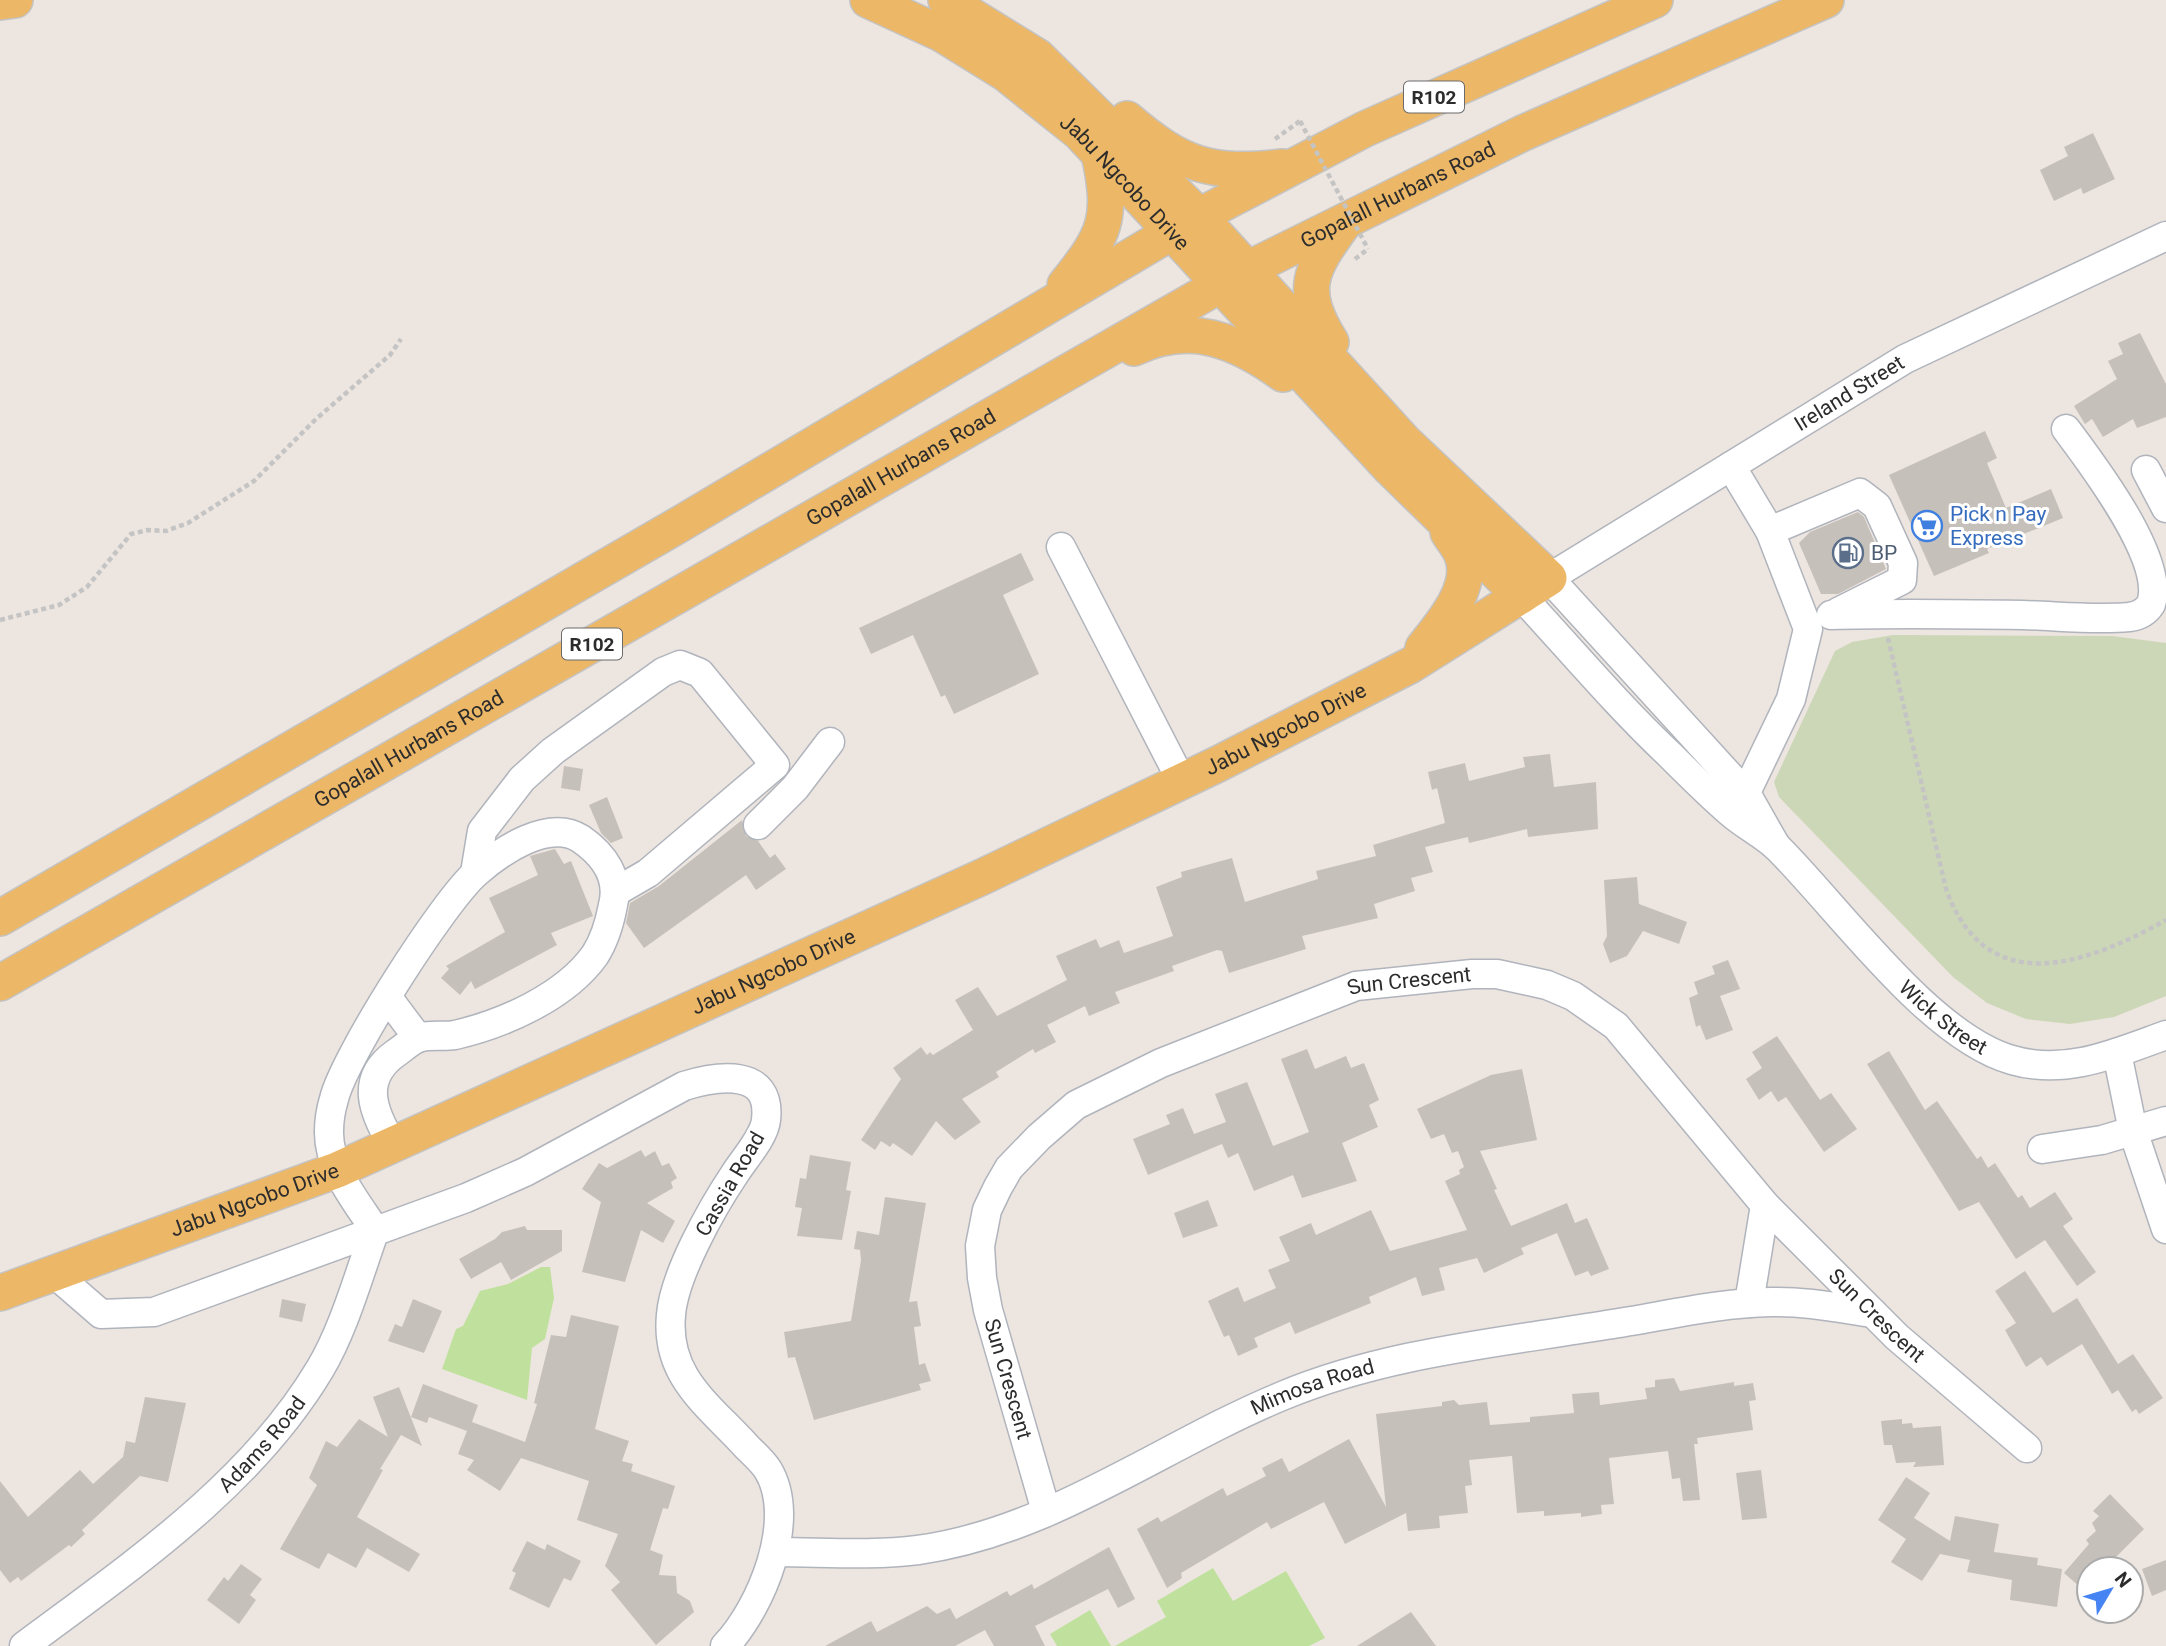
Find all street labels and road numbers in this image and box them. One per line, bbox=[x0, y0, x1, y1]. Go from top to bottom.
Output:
road number: R102 bbox=[1404, 82, 1464, 113]
street label: Jabu Ngcobo Drive bbox=[1055, 110, 1194, 255]
street label: Gopalall Hurbans Road bbox=[1296, 137, 1499, 253]
street label: Ireland Street bbox=[1790, 350, 1909, 436]
street label: Gopalall Hurbans Road bbox=[802, 404, 1000, 531]
road number: R102 bbox=[562, 628, 622, 660]
street label: Jabu Ngcobo Drive bbox=[1201, 678, 1370, 780]
street label: Gopalall Hurbans Road bbox=[310, 685, 508, 813]
street label: Jabu Ngcobo Drive bbox=[688, 924, 859, 1019]
street label: Sun Crescent bbox=[1344, 962, 1472, 1000]
street label: Wick Street bbox=[1894, 975, 1991, 1060]
street label: Cassia Road bbox=[690, 1127, 770, 1241]
street label: Jabu Ngcobo Drive bbox=[167, 1158, 342, 1242]
street label: Sun Crescent bbox=[1824, 1264, 1930, 1367]
street label: Sun Crescent bbox=[979, 1316, 1037, 1442]
street label: Mimosa Road bbox=[1247, 1354, 1377, 1420]
street label: Adams Road bbox=[214, 1392, 310, 1497]

